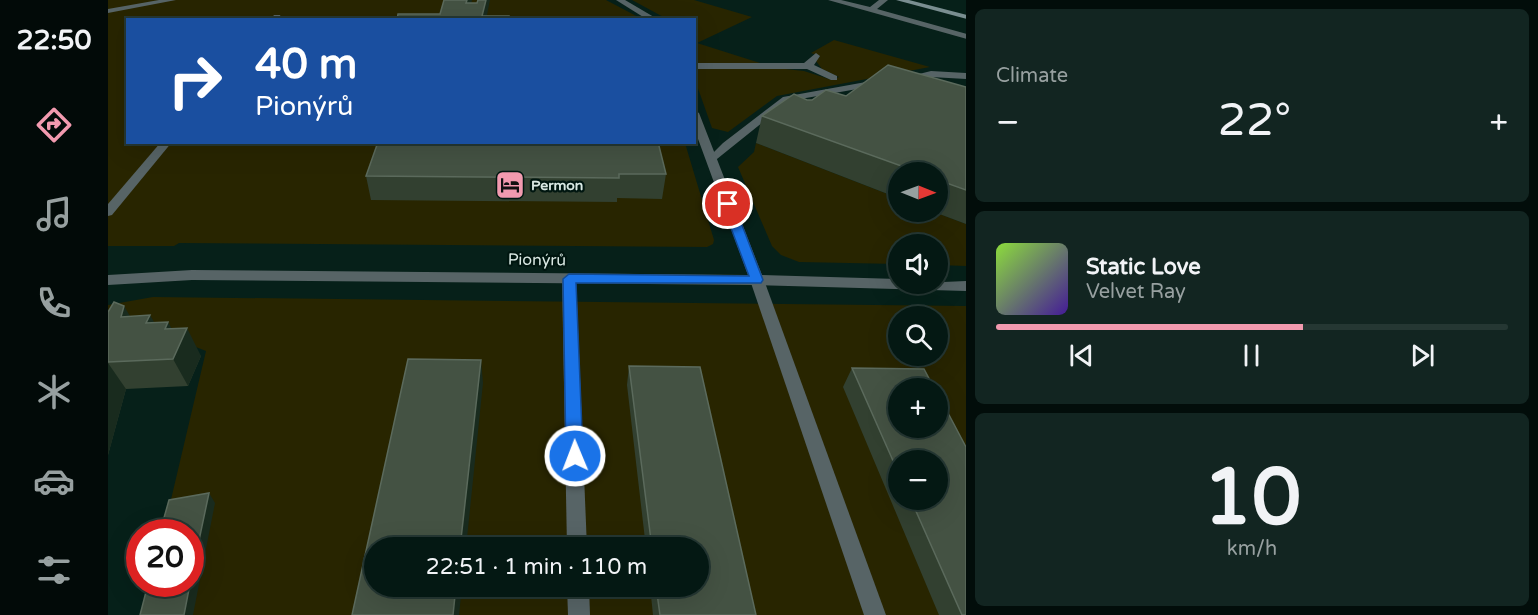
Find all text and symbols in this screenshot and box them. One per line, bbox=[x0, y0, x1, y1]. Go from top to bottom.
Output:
text: 22:50 bbox=[17, 24, 91, 57]
text: 40 m bbox=[255, 39, 357, 90]
icon: right bbox=[156, 42, 234, 120]
text: Climate bbox=[996, 64, 1068, 88]
text: Pionýrů bbox=[255, 90, 354, 123]
text: 22° bbox=[1218, 94, 1291, 148]
text: − bbox=[996, 103, 1020, 142]
text: + bbox=[1489, 103, 1508, 142]
icon: directions bbox=[33, 104, 75, 146]
north arrow bbox=[888, 162, 948, 222]
map controls bbox=[888, 162, 948, 510]
hotel icon: Permon bbox=[494, 169, 526, 201]
place label: Permon bbox=[531, 177, 583, 194]
pin bbox=[702, 178, 753, 229]
icon: arrive bbox=[711, 187, 744, 220]
icon: music bbox=[33, 193, 75, 235]
button: sound bbox=[888, 234, 948, 294]
street label: Pionýrů bbox=[508, 249, 566, 271]
text: Static Love bbox=[1086, 254, 1201, 280]
text: Velvet Ray bbox=[1086, 280, 1186, 304]
icon: phone bbox=[33, 282, 75, 324]
button: search bbox=[888, 306, 948, 366]
icon: previous bbox=[1065, 339, 1098, 372]
icon: pause bbox=[1235, 339, 1268, 372]
icon: next bbox=[1406, 339, 1439, 372]
icon: climate bbox=[33, 371, 75, 413]
button: + bbox=[888, 378, 948, 438]
position arrow bbox=[543, 424, 607, 488]
button: − bbox=[888, 450, 948, 510]
text: 10 bbox=[1203, 451, 1301, 545]
icon: car bbox=[33, 460, 75, 502]
speed limit sign: 20 bbox=[126, 519, 204, 597]
text: km/h bbox=[1227, 537, 1277, 561]
icon: filters bbox=[33, 549, 75, 591]
text: 22:51 · 1 min · 110 m bbox=[426, 554, 647, 580]

